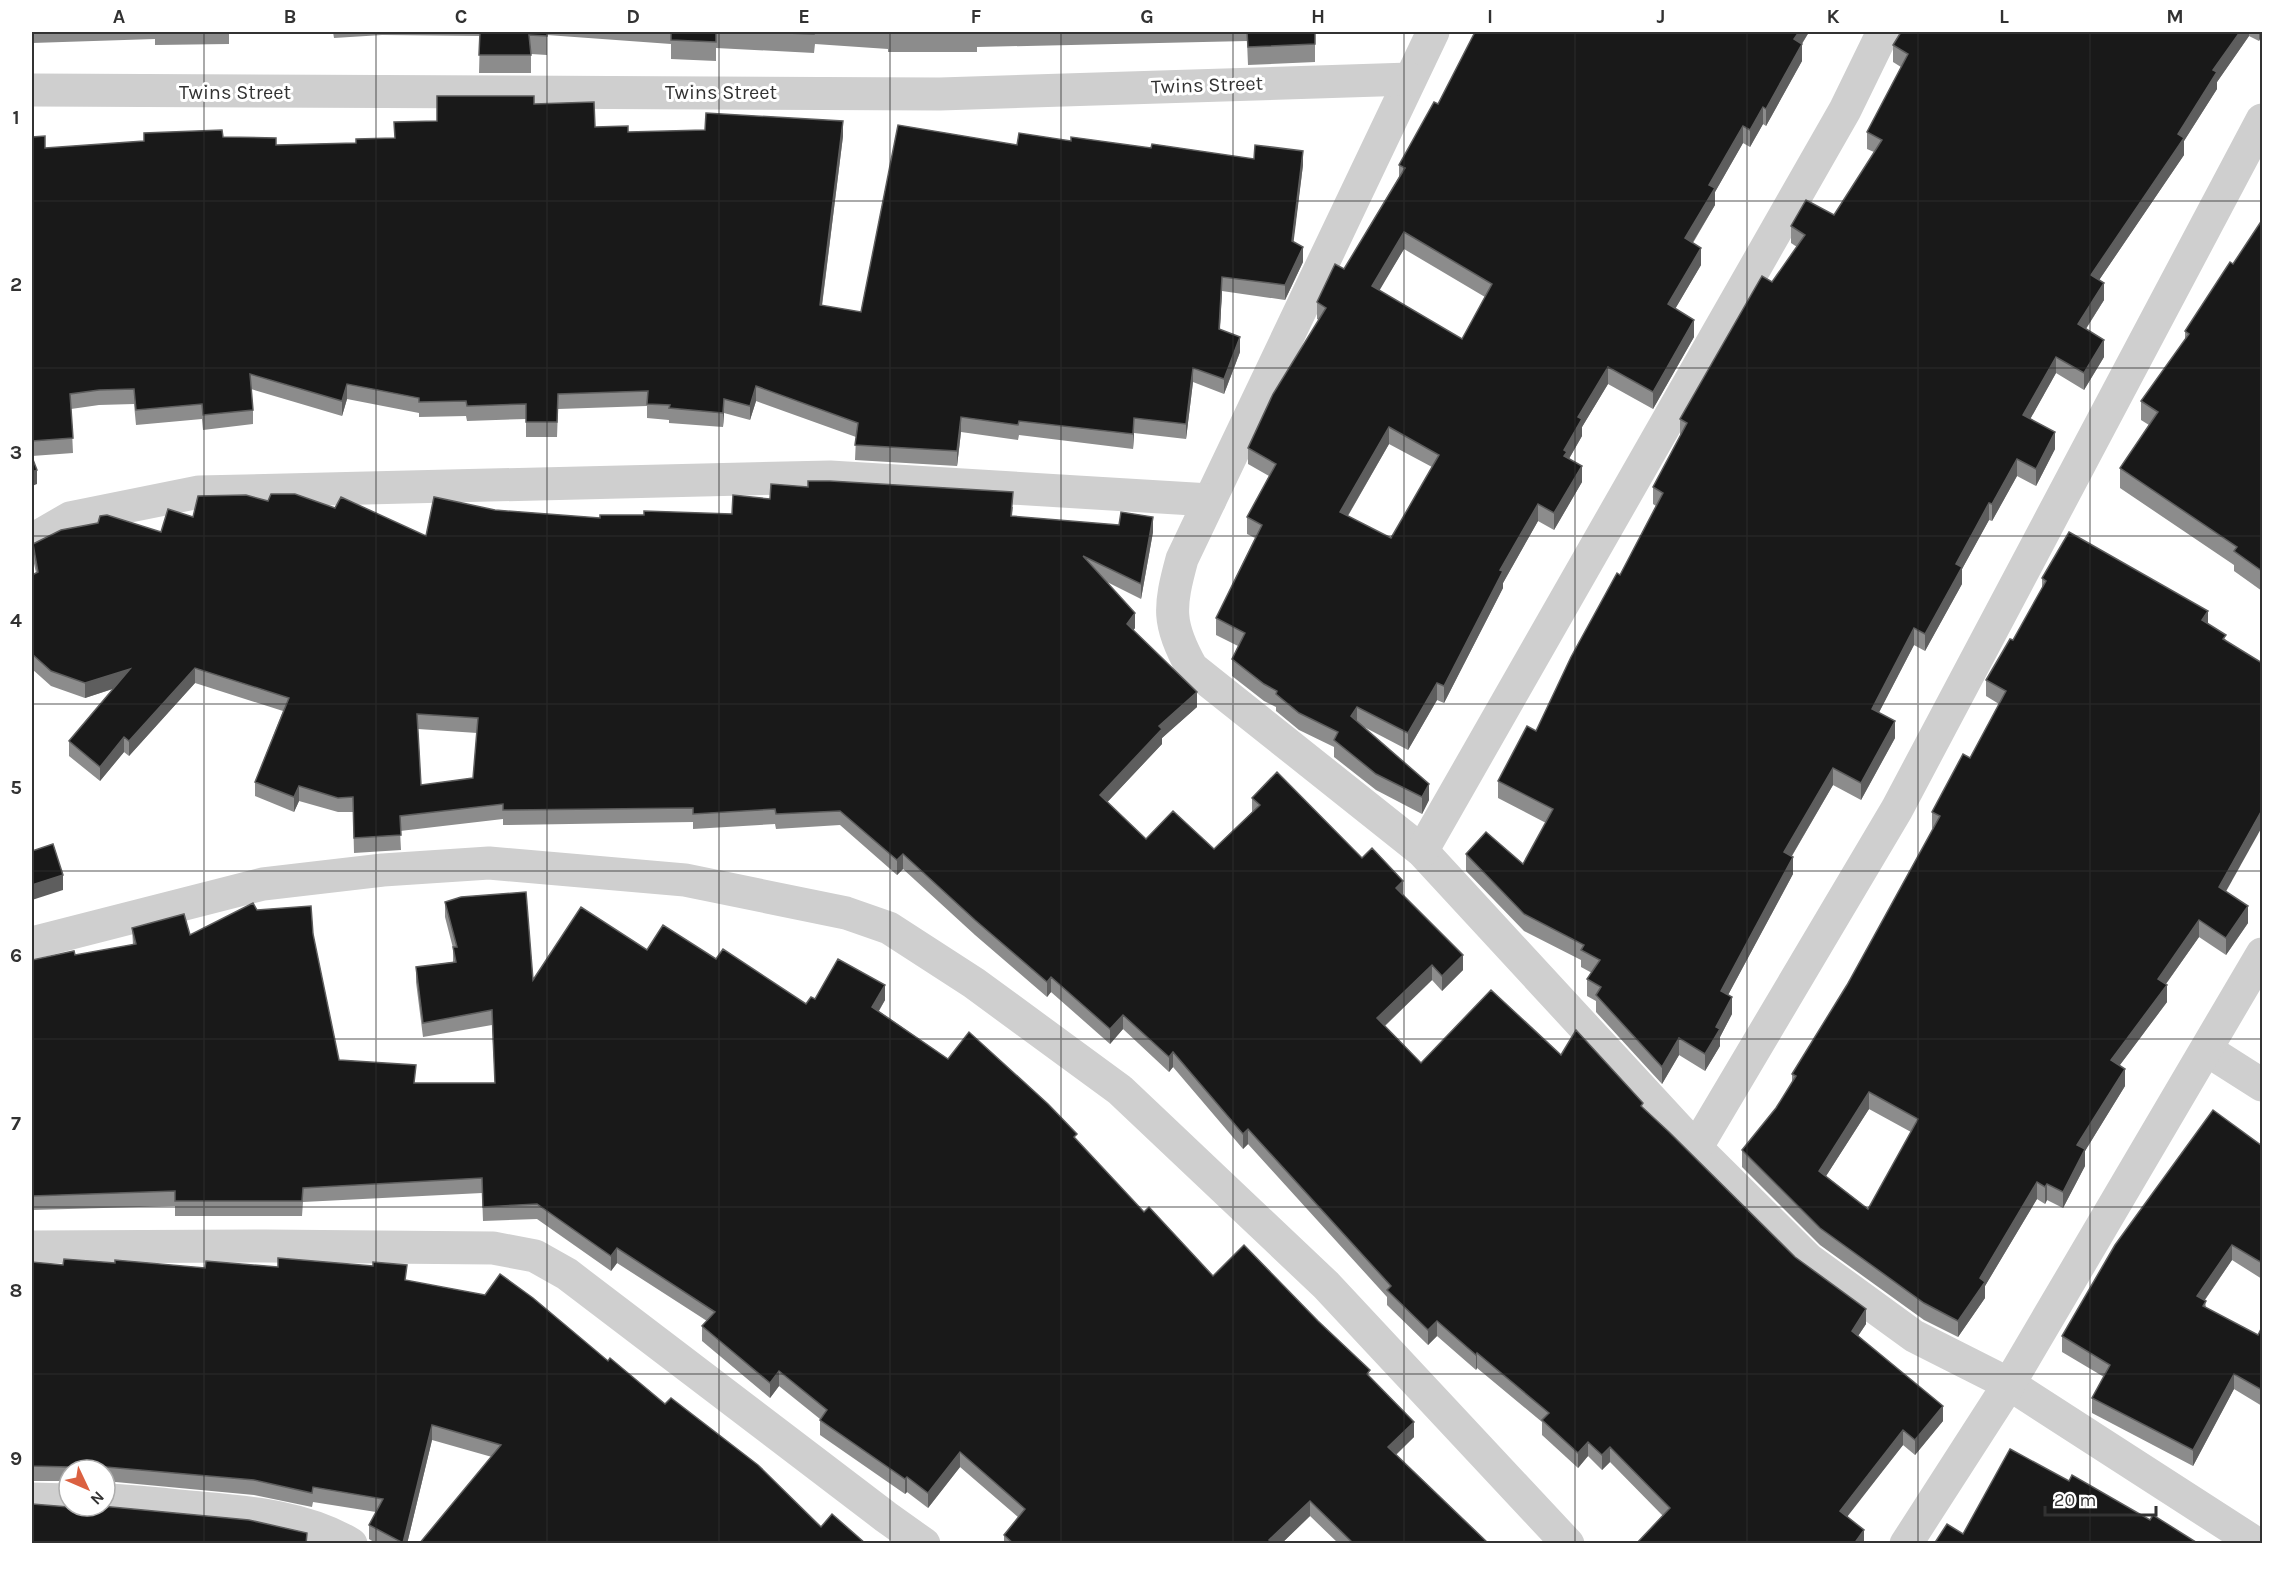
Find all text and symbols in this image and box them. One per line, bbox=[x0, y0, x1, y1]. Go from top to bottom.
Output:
text: A bbox=[113, 5, 126, 28]
text: B bbox=[284, 5, 296, 28]
text: C bbox=[455, 5, 467, 28]
text: D bbox=[626, 5, 640, 28]
text: E bbox=[798, 5, 810, 28]
text: F bbox=[971, 5, 982, 28]
text: G bbox=[1140, 5, 1154, 28]
text: H bbox=[1311, 5, 1325, 28]
text: I bbox=[1487, 5, 1493, 28]
text: J bbox=[1657, 5, 1665, 28]
text: K bbox=[1826, 5, 1840, 28]
text: L bbox=[1999, 5, 2009, 28]
text: M bbox=[2166, 5, 2184, 28]
street label: Twins Street bbox=[1151, 72, 1264, 98]
street label: Twins Street bbox=[179, 81, 292, 104]
street label: Twins Street bbox=[665, 81, 778, 104]
text: 1 bbox=[12, 106, 20, 129]
text: 2 bbox=[10, 273, 22, 296]
text: 3 bbox=[10, 441, 22, 464]
text: 4 bbox=[10, 609, 22, 632]
text: 5 bbox=[10, 776, 22, 799]
text: 6 bbox=[10, 944, 22, 967]
text: 7 bbox=[11, 1112, 21, 1135]
text: 8 bbox=[10, 1279, 22, 1302]
text: 9 bbox=[10, 1447, 22, 1470]
north arrow bbox=[57, 1458, 117, 1518]
scale bar bbox=[2045, 1479, 2156, 1517]
text: N bbox=[87, 1487, 108, 1509]
text: 20 m bbox=[2054, 1489, 2096, 1511]

